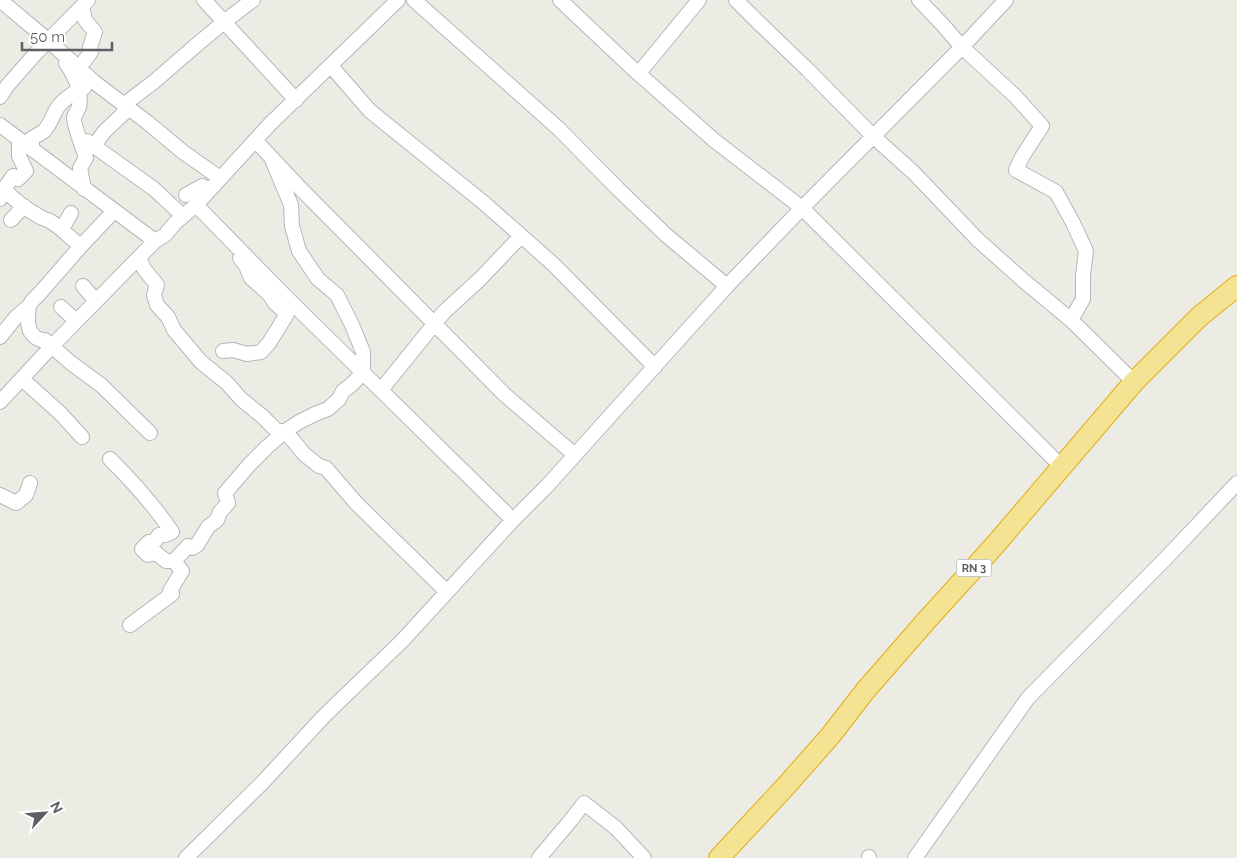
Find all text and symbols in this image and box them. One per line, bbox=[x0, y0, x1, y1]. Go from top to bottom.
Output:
scale bar bbox=[22, 20, 112, 52]
text: 50 m bbox=[30, 28, 65, 46]
road number: RN 3 bbox=[956, 560, 992, 576]
north arrow bbox=[20, 788, 70, 838]
text: N bbox=[47, 799, 66, 816]

